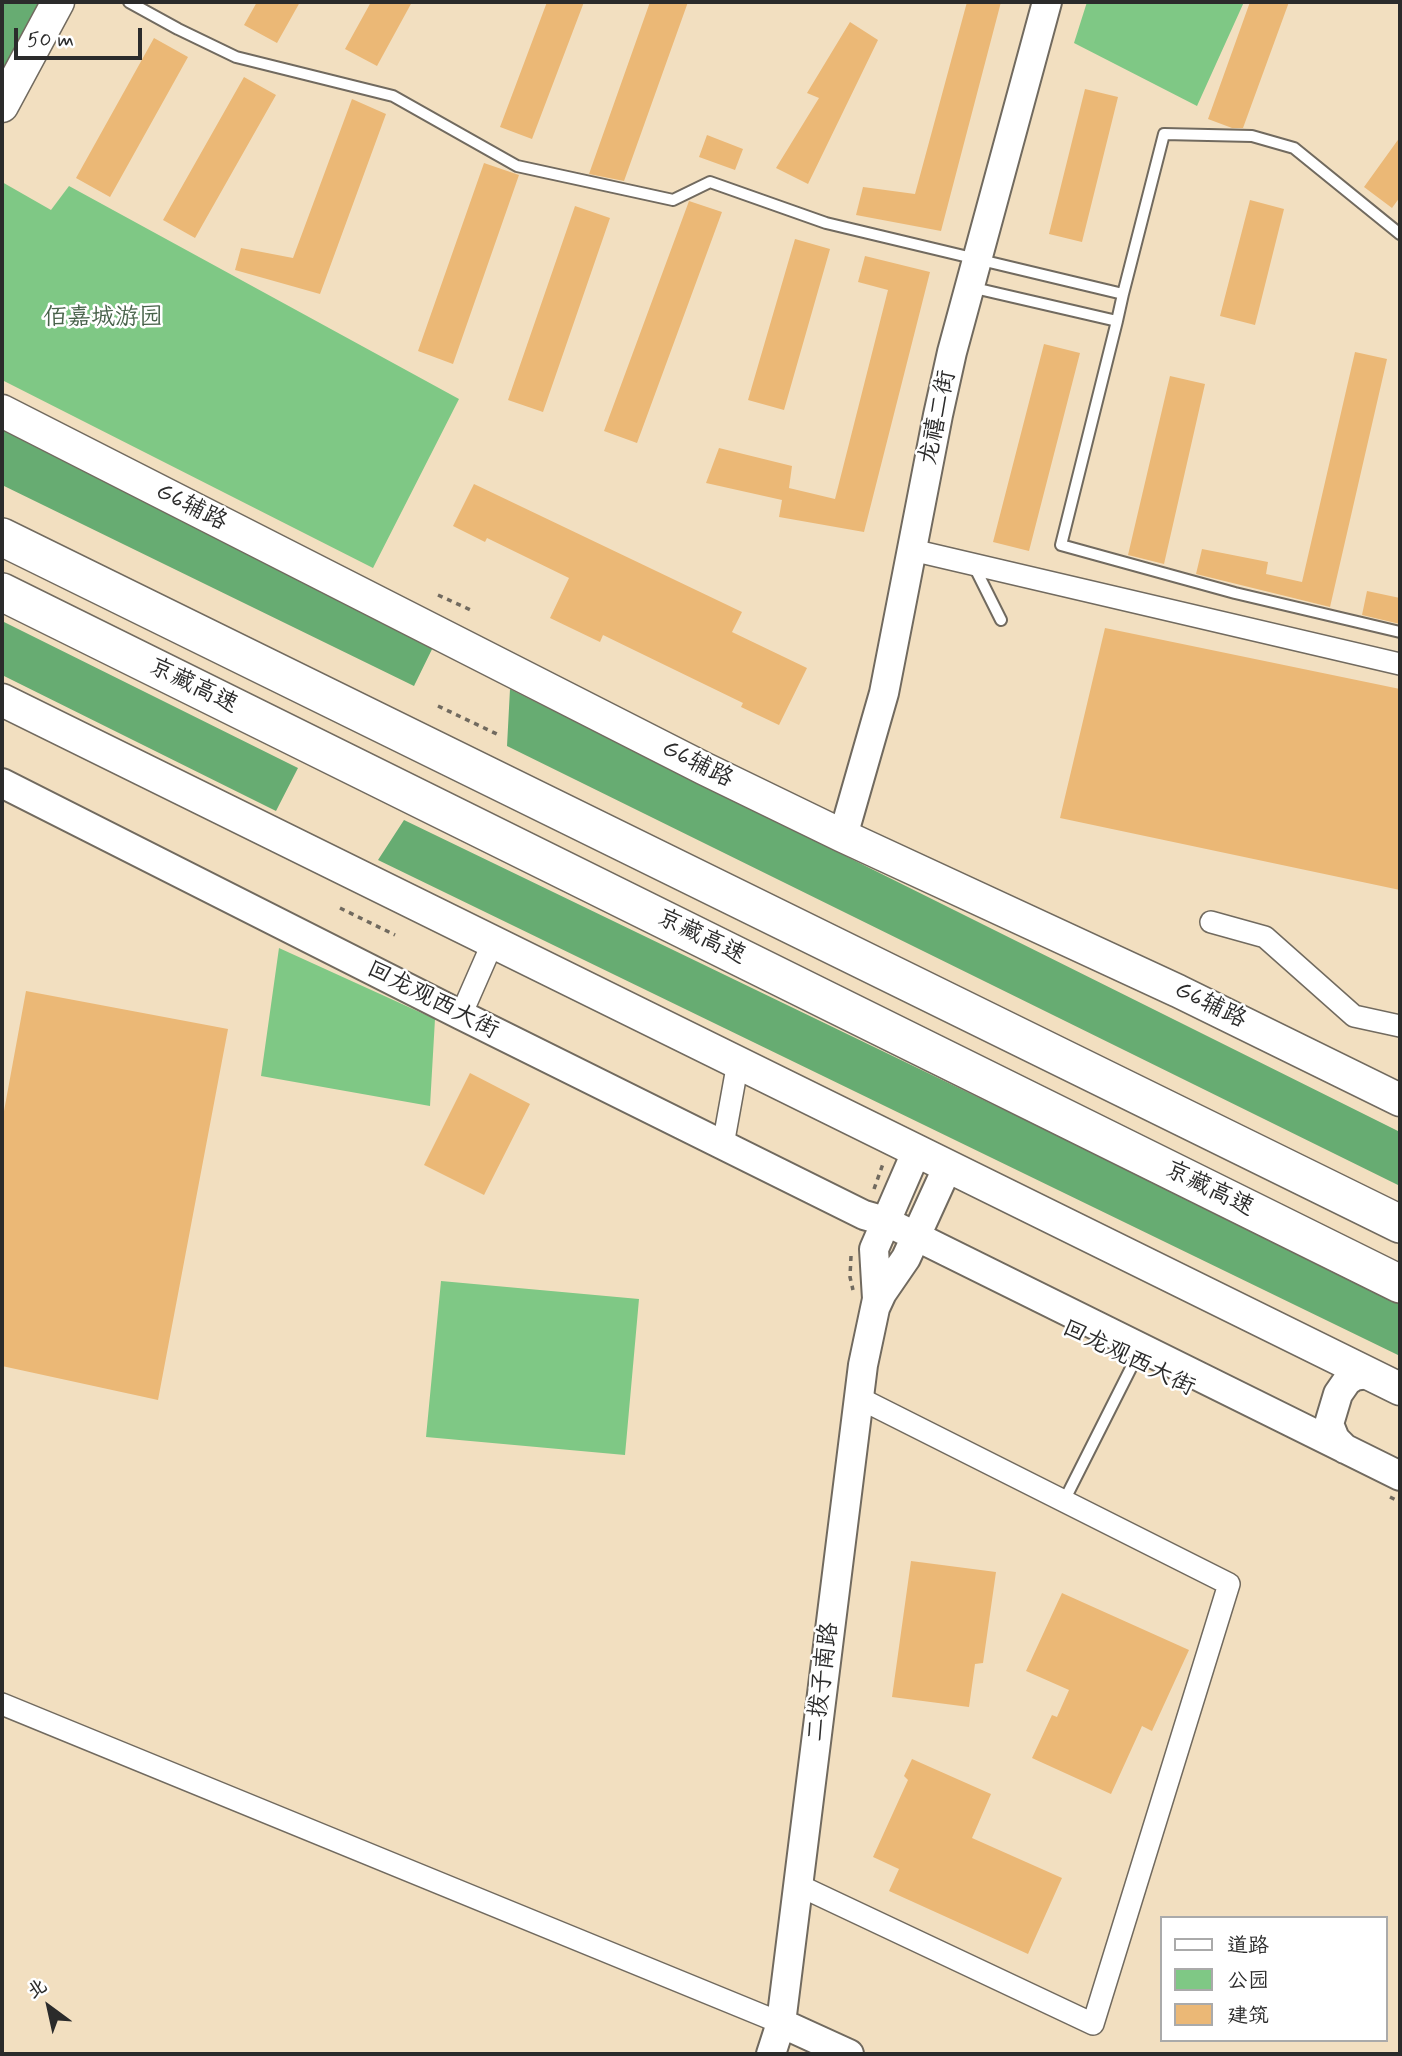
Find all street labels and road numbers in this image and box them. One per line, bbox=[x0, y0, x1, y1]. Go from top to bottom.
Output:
street label: 龙禧二街 bbox=[915, 368, 963, 468]
street label: G6辅路 bbox=[151, 478, 231, 538]
street label: 京藏高速 bbox=[144, 653, 242, 721]
street label: G6辅路 bbox=[657, 735, 737, 795]
street label: 京藏高速 bbox=[652, 904, 750, 972]
street label: 回龙观西大街 bbox=[361, 955, 503, 1047]
street label: G6辅路 bbox=[1169, 976, 1251, 1036]
street label: 京藏高速 bbox=[1160, 1156, 1258, 1224]
street label: 回龙观西大街 bbox=[1057, 1314, 1199, 1404]
street label: 二拨子南路 bbox=[802, 1621, 846, 1743]

